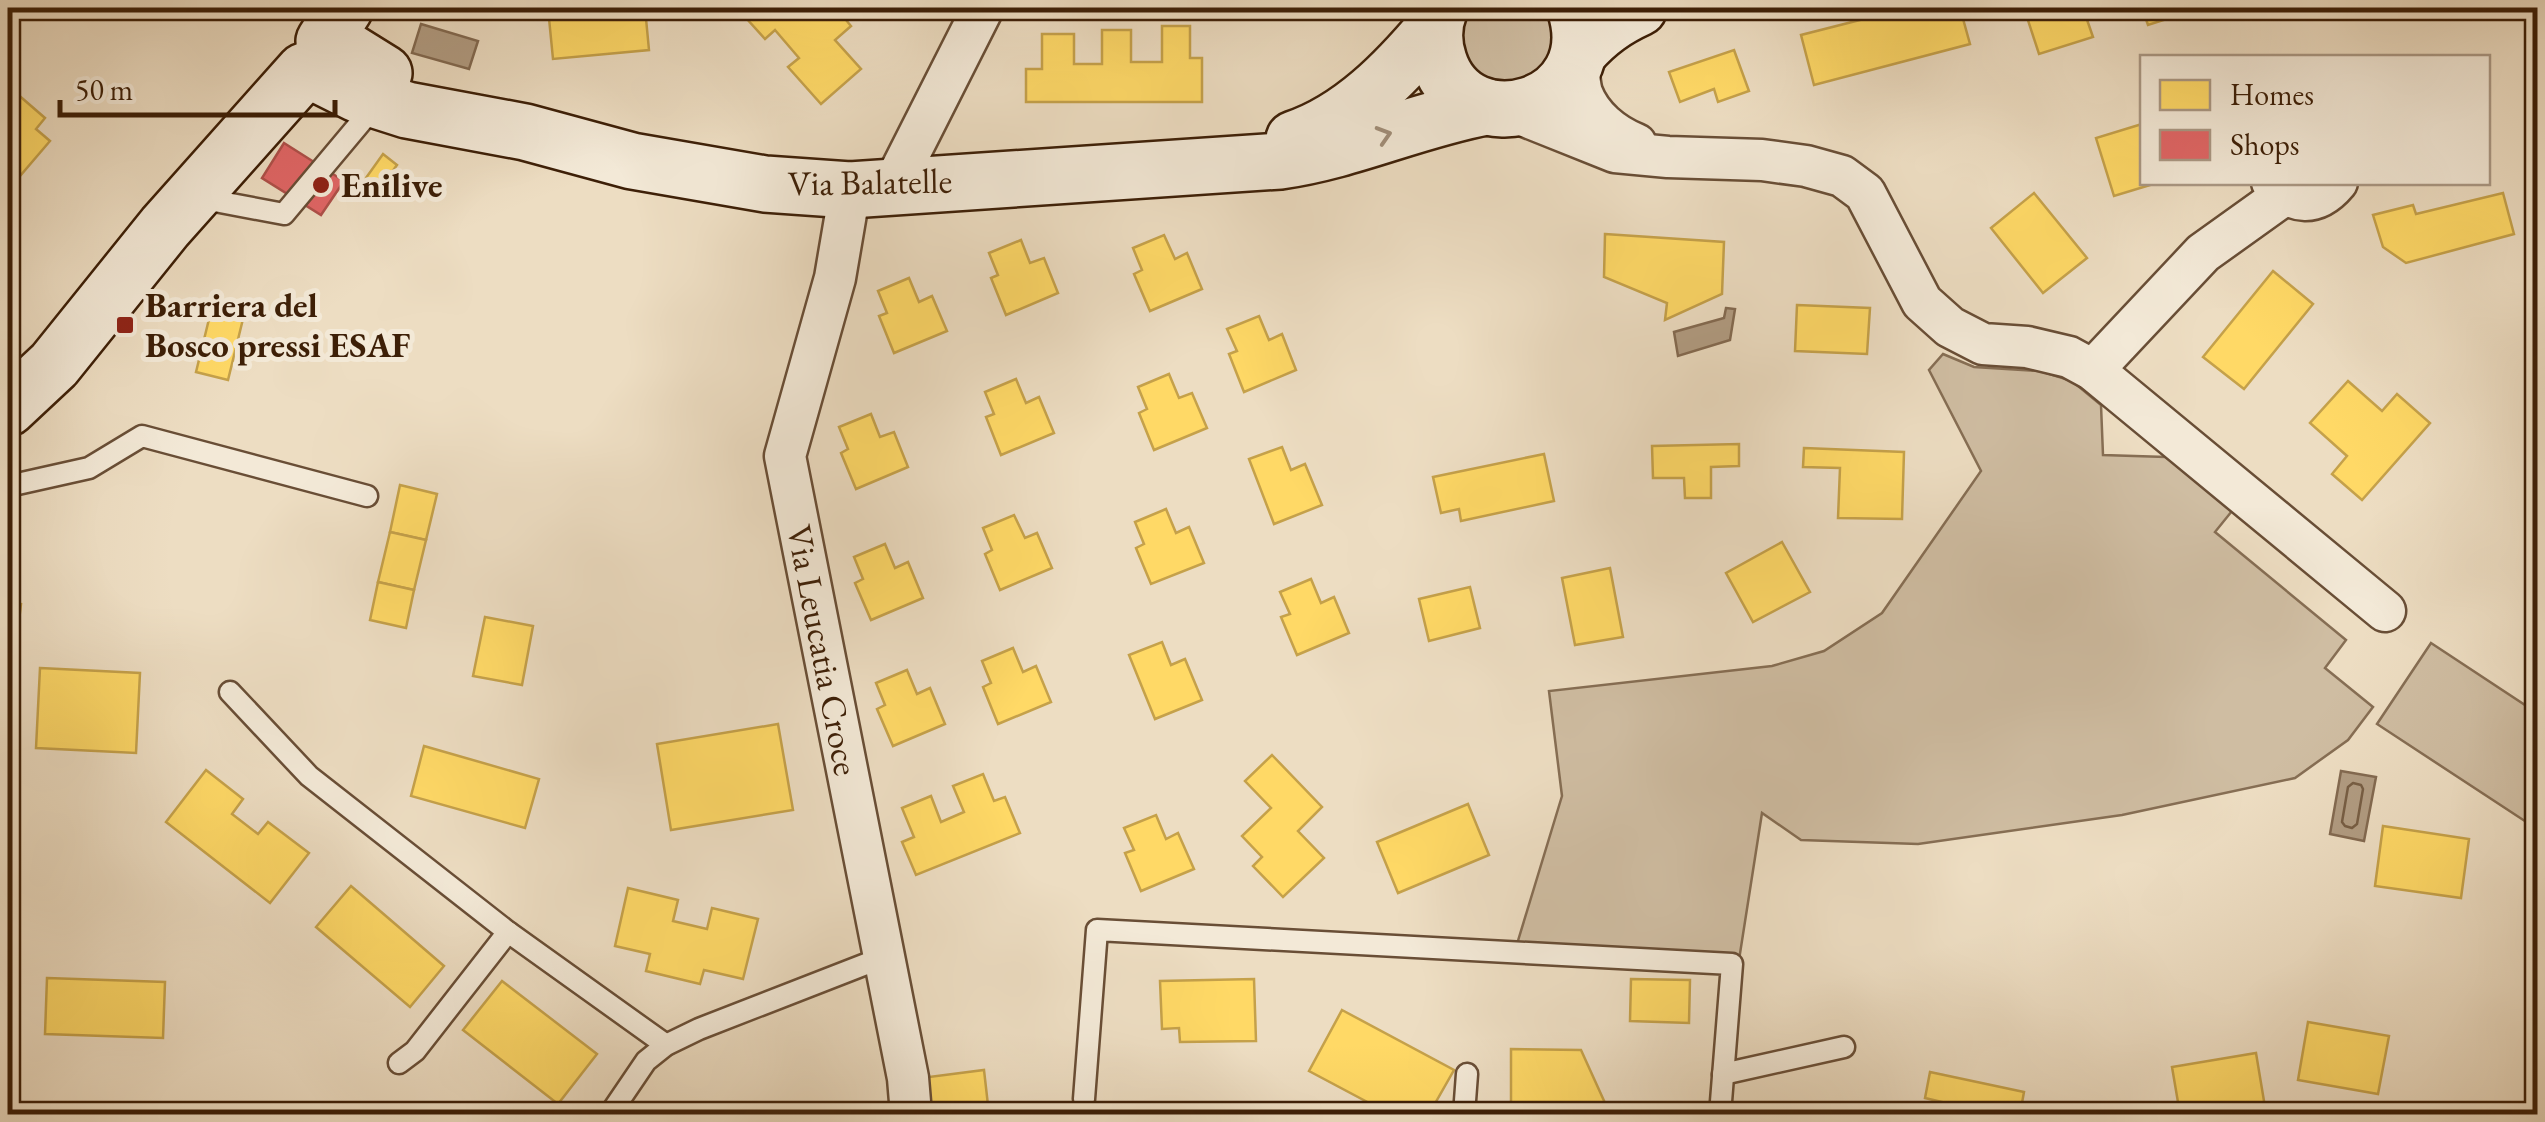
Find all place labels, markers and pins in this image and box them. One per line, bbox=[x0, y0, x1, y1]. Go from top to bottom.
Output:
place label: Enilive bbox=[341, 162, 442, 207]
marker: Enilive bbox=[310, 174, 332, 196]
place label: Barriera del Bosco pressi ESAF bbox=[145, 282, 410, 367]
marker: Barriera del Bosco pressi ESAF bbox=[114, 314, 136, 336]

